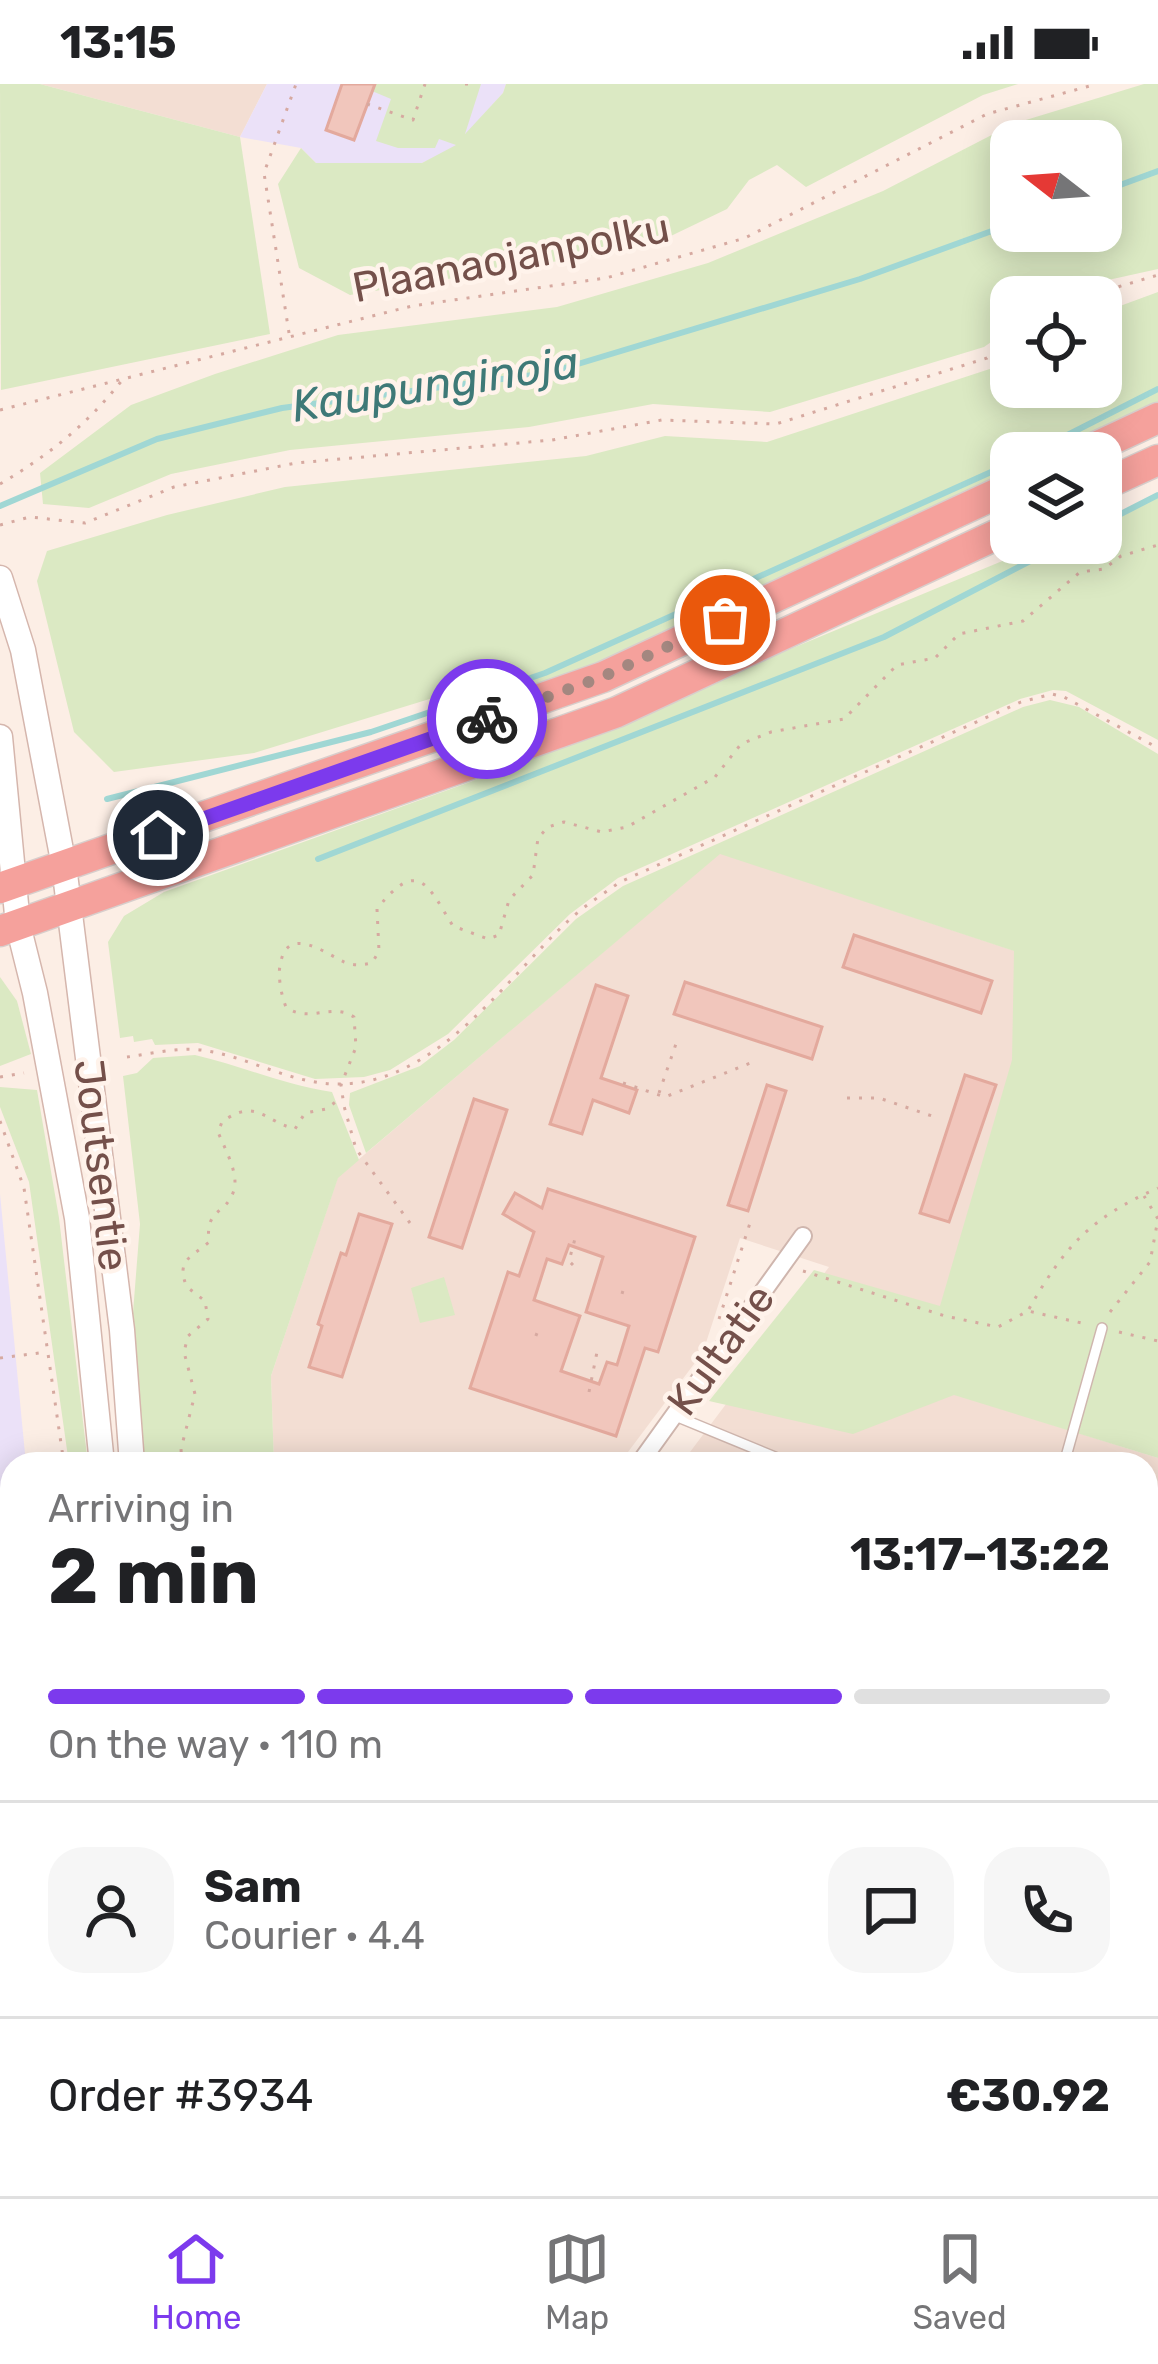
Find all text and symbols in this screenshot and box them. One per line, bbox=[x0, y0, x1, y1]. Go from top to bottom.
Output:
text: 13:15 bbox=[60, 16, 177, 69]
north arrow bbox=[990, 120, 1122, 252]
map controls bbox=[990, 120, 1122, 564]
street label: Plaanaojanpolku bbox=[348, 203, 674, 313]
button: locate bbox=[990, 276, 1122, 408]
water label: Kaupunginoja bbox=[288, 335, 582, 433]
button: layers bbox=[990, 432, 1122, 564]
pin bbox=[674, 569, 776, 671]
icon: bag bbox=[692, 587, 758, 653]
courier bbox=[427, 659, 547, 779]
icon: bike bbox=[454, 686, 520, 752]
pin bbox=[107, 784, 209, 886]
icon: home bbox=[125, 802, 191, 868]
street label: Joutsentie bbox=[63, 1056, 139, 1274]
street label: Kultatie bbox=[657, 1275, 785, 1425]
text: Arriving in bbox=[48, 1486, 234, 1532]
text: 13:17–13:22 bbox=[850, 1528, 1110, 1581]
text: 2 min bbox=[48, 1530, 259, 1623]
text: On the way · 110 m bbox=[48, 1722, 383, 1768]
button: person bbox=[48, 1847, 174, 1973]
button: chat bbox=[828, 1847, 954, 1973]
button: phone bbox=[984, 1847, 1110, 1973]
text: Sam bbox=[204, 1860, 302, 1913]
text: Courier · 4.4 bbox=[204, 1913, 425, 1959]
text: Order #3934 bbox=[48, 2069, 314, 2122]
text: €30.92 bbox=[946, 2069, 1110, 2122]
tab: Home bbox=[151, 2226, 242, 2337]
tab: Map bbox=[544, 2226, 610, 2337]
tab: Saved bbox=[913, 2226, 1007, 2337]

